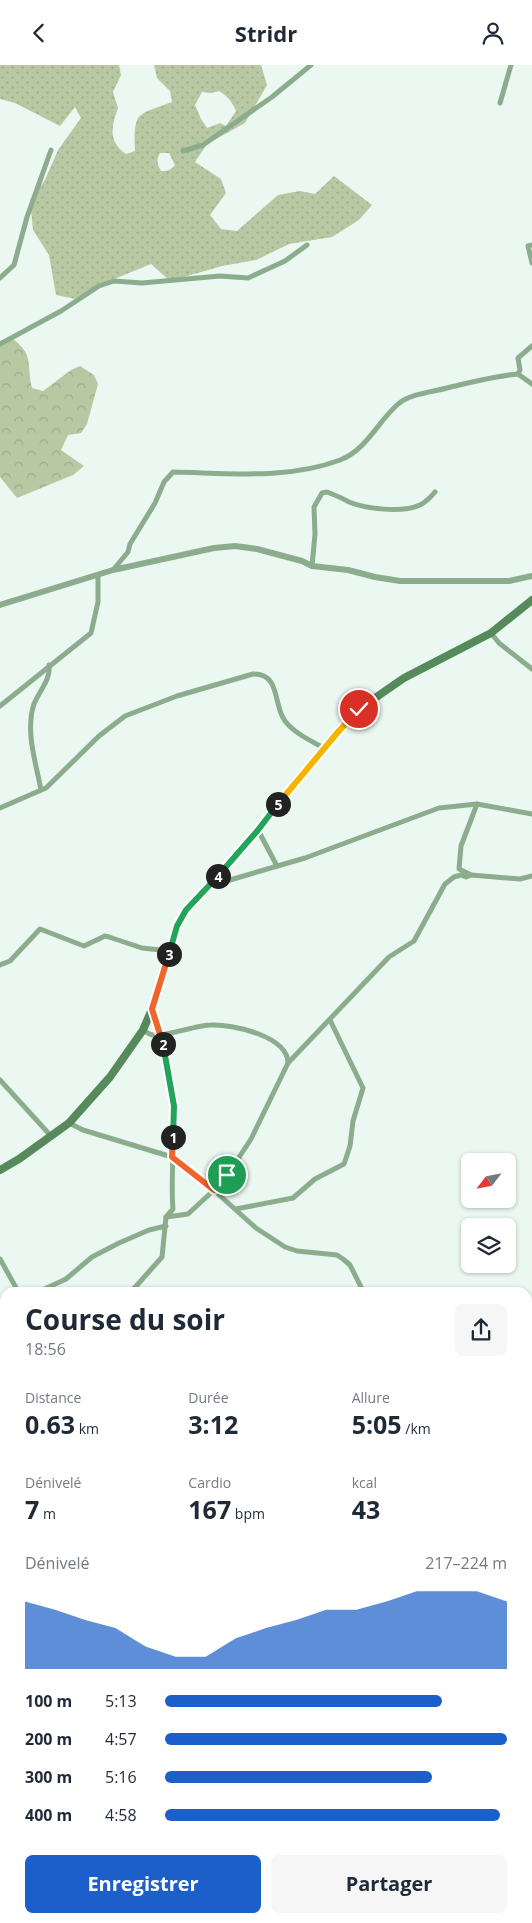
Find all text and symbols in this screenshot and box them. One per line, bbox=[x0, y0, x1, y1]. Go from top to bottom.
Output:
text: Stridr bbox=[235, 18, 297, 48]
icon: back bbox=[25, 19, 53, 47]
icon: person bbox=[479, 19, 507, 47]
pin bbox=[338, 688, 380, 730]
icon: check bbox=[345, 695, 373, 723]
pin: 5 bbox=[266, 791, 290, 817]
text: 5 bbox=[274, 795, 283, 814]
pin: 4 bbox=[206, 863, 230, 889]
text: 4 bbox=[214, 867, 223, 886]
pin: 3 bbox=[156, 941, 182, 967]
text: 3 bbox=[165, 945, 174, 964]
pin: 2 bbox=[150, 1031, 176, 1057]
text: 2 bbox=[159, 1035, 168, 1054]
pin: 1 bbox=[160, 1125, 186, 1149]
text: 1 bbox=[169, 1128, 178, 1147]
north arrow bbox=[461, 1153, 516, 1207]
map controls bbox=[461, 1153, 516, 1273]
pin bbox=[206, 1154, 248, 1196]
icon: arrive bbox=[213, 1161, 241, 1189]
button: layers bbox=[461, 1218, 516, 1273]
text: Course du soir bbox=[25, 1300, 225, 1338]
button: share bbox=[455, 1304, 507, 1356]
text: 18:56 bbox=[25, 1338, 66, 1360]
text: Distance bbox=[25, 1388, 81, 1407]
text: Durée bbox=[188, 1388, 229, 1407]
text: Allure bbox=[352, 1388, 390, 1407]
text: 0.63 bbox=[25, 1407, 75, 1441]
text: 3:12 bbox=[188, 1407, 238, 1441]
text: 5:05 bbox=[352, 1407, 402, 1441]
text: km bbox=[75, 1419, 99, 1438]
text: /km bbox=[402, 1419, 431, 1438]
text: Dénivelé bbox=[25, 1473, 81, 1492]
text: Cardio bbox=[188, 1473, 231, 1492]
text: kcal bbox=[352, 1473, 377, 1492]
text: 7 bbox=[25, 1492, 39, 1526]
text: 167 bbox=[188, 1492, 231, 1526]
text: 43 bbox=[352, 1492, 380, 1526]
text: m bbox=[39, 1504, 56, 1523]
text: bpm bbox=[231, 1504, 265, 1523]
text: Dénivelé bbox=[25, 1552, 89, 1574]
text: 217–224 m bbox=[425, 1552, 507, 1574]
text: 100 m bbox=[25, 1690, 72, 1712]
text: 5:13 bbox=[105, 1690, 137, 1712]
text: 200 m bbox=[25, 1728, 72, 1750]
text: 4:57 bbox=[105, 1728, 137, 1750]
text: 300 m bbox=[25, 1766, 72, 1788]
text: 5:16 bbox=[105, 1766, 137, 1788]
text: 400 m bbox=[25, 1804, 72, 1826]
text: 4:58 bbox=[105, 1804, 137, 1826]
button: Enregistrer bbox=[25, 1855, 261, 1913]
button: Partager bbox=[271, 1855, 507, 1913]

